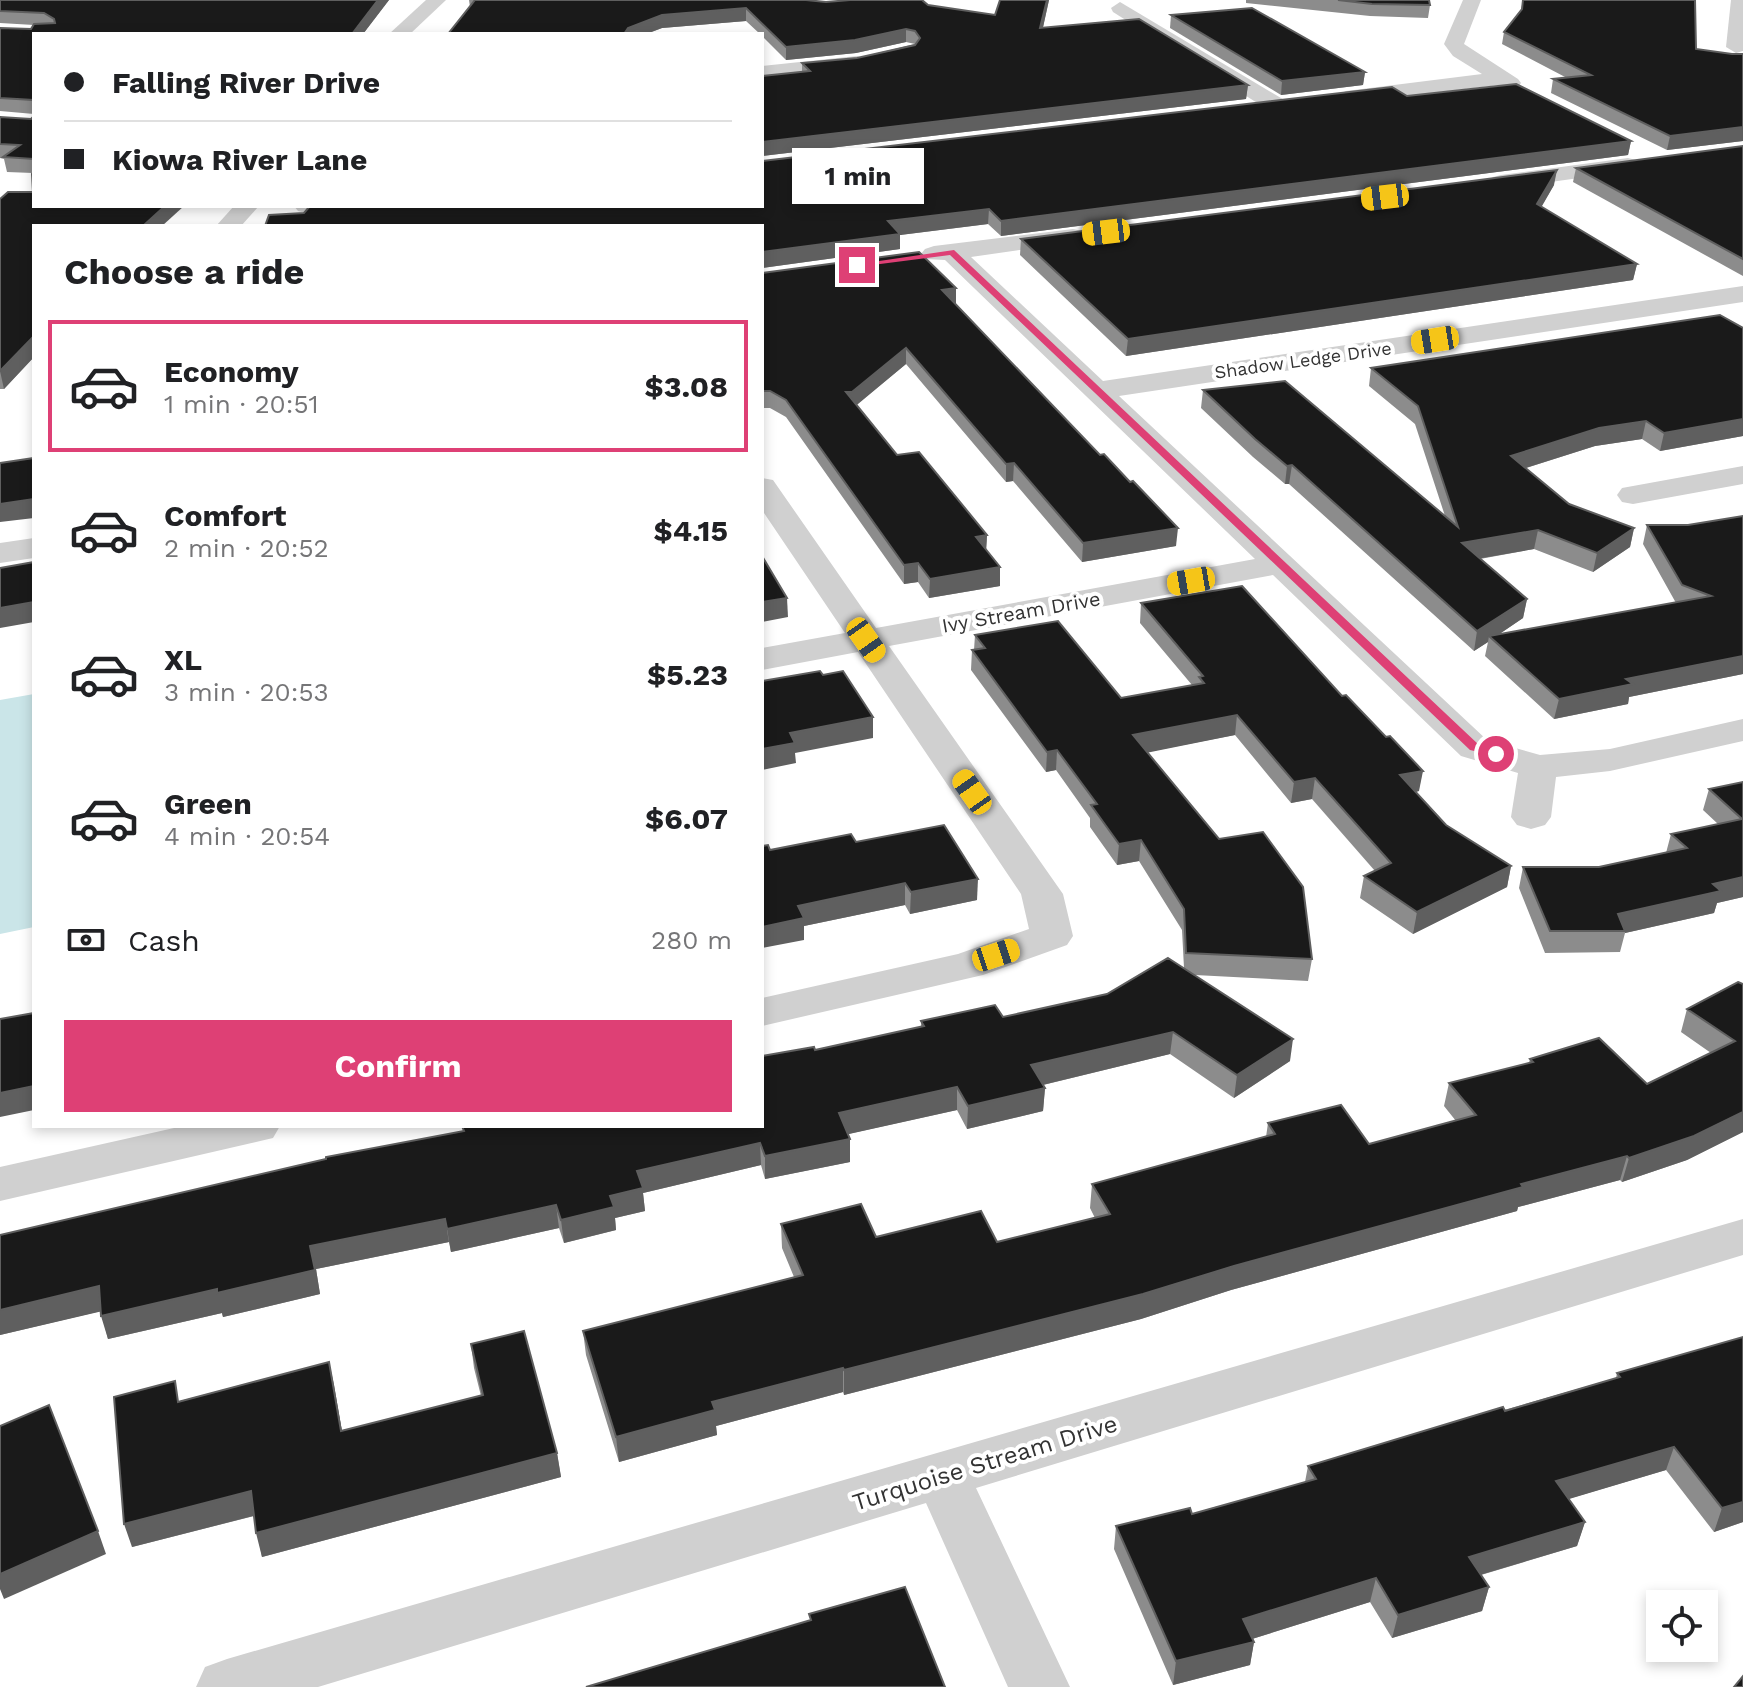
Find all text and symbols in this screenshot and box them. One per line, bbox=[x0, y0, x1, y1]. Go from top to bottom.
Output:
text: Falling River Drive bbox=[112, 65, 380, 100]
text: Kiowa River Lane bbox=[112, 142, 367, 177]
callout: 1 min bbox=[791, 149, 923, 205]
text: 1 min bbox=[825, 161, 891, 191]
car bbox=[1360, 182, 1410, 212]
car bbox=[1081, 217, 1131, 247]
route end bbox=[839, 247, 875, 283]
text: Choose a ride bbox=[64, 251, 304, 293]
car bbox=[1409, 324, 1461, 356]
street label: Shadow Ledge Drive bbox=[1213, 337, 1393, 383]
icon: car bbox=[68, 350, 140, 422]
text: Economy bbox=[164, 354, 299, 389]
text: $3.08 bbox=[644, 369, 728, 404]
text: 1 min · 20:51 bbox=[164, 389, 319, 419]
icon: car bbox=[68, 494, 140, 566]
text: Comfort bbox=[164, 498, 286, 533]
text: $4.15 bbox=[653, 513, 728, 548]
text: 2 min · 20:52 bbox=[164, 533, 329, 563]
car bbox=[1165, 565, 1217, 597]
street label: Ivy Stream Drive bbox=[940, 586, 1102, 638]
car bbox=[842, 613, 890, 667]
icon: car bbox=[68, 638, 140, 710]
text: XL bbox=[164, 642, 202, 677]
text: $5.23 bbox=[647, 657, 728, 692]
text: 3 min · 20:53 bbox=[164, 677, 329, 707]
route start bbox=[1478, 736, 1514, 772]
car bbox=[948, 765, 996, 819]
icon: car bbox=[68, 782, 140, 854]
text: Green bbox=[164, 786, 252, 821]
text: $6.07 bbox=[645, 801, 728, 836]
text: 4 min · 20:54 bbox=[164, 821, 330, 851]
icon: cash bbox=[64, 918, 108, 962]
text: Cash bbox=[128, 923, 200, 958]
text: 280 m bbox=[651, 925, 732, 955]
car bbox=[969, 936, 1023, 974]
button: Confirm bbox=[64, 1020, 732, 1112]
street label: Turquoise Stream Drive bbox=[849, 1409, 1121, 1517]
map controls bbox=[1646, 1590, 1718, 1662]
button: locate bbox=[1646, 1590, 1718, 1662]

